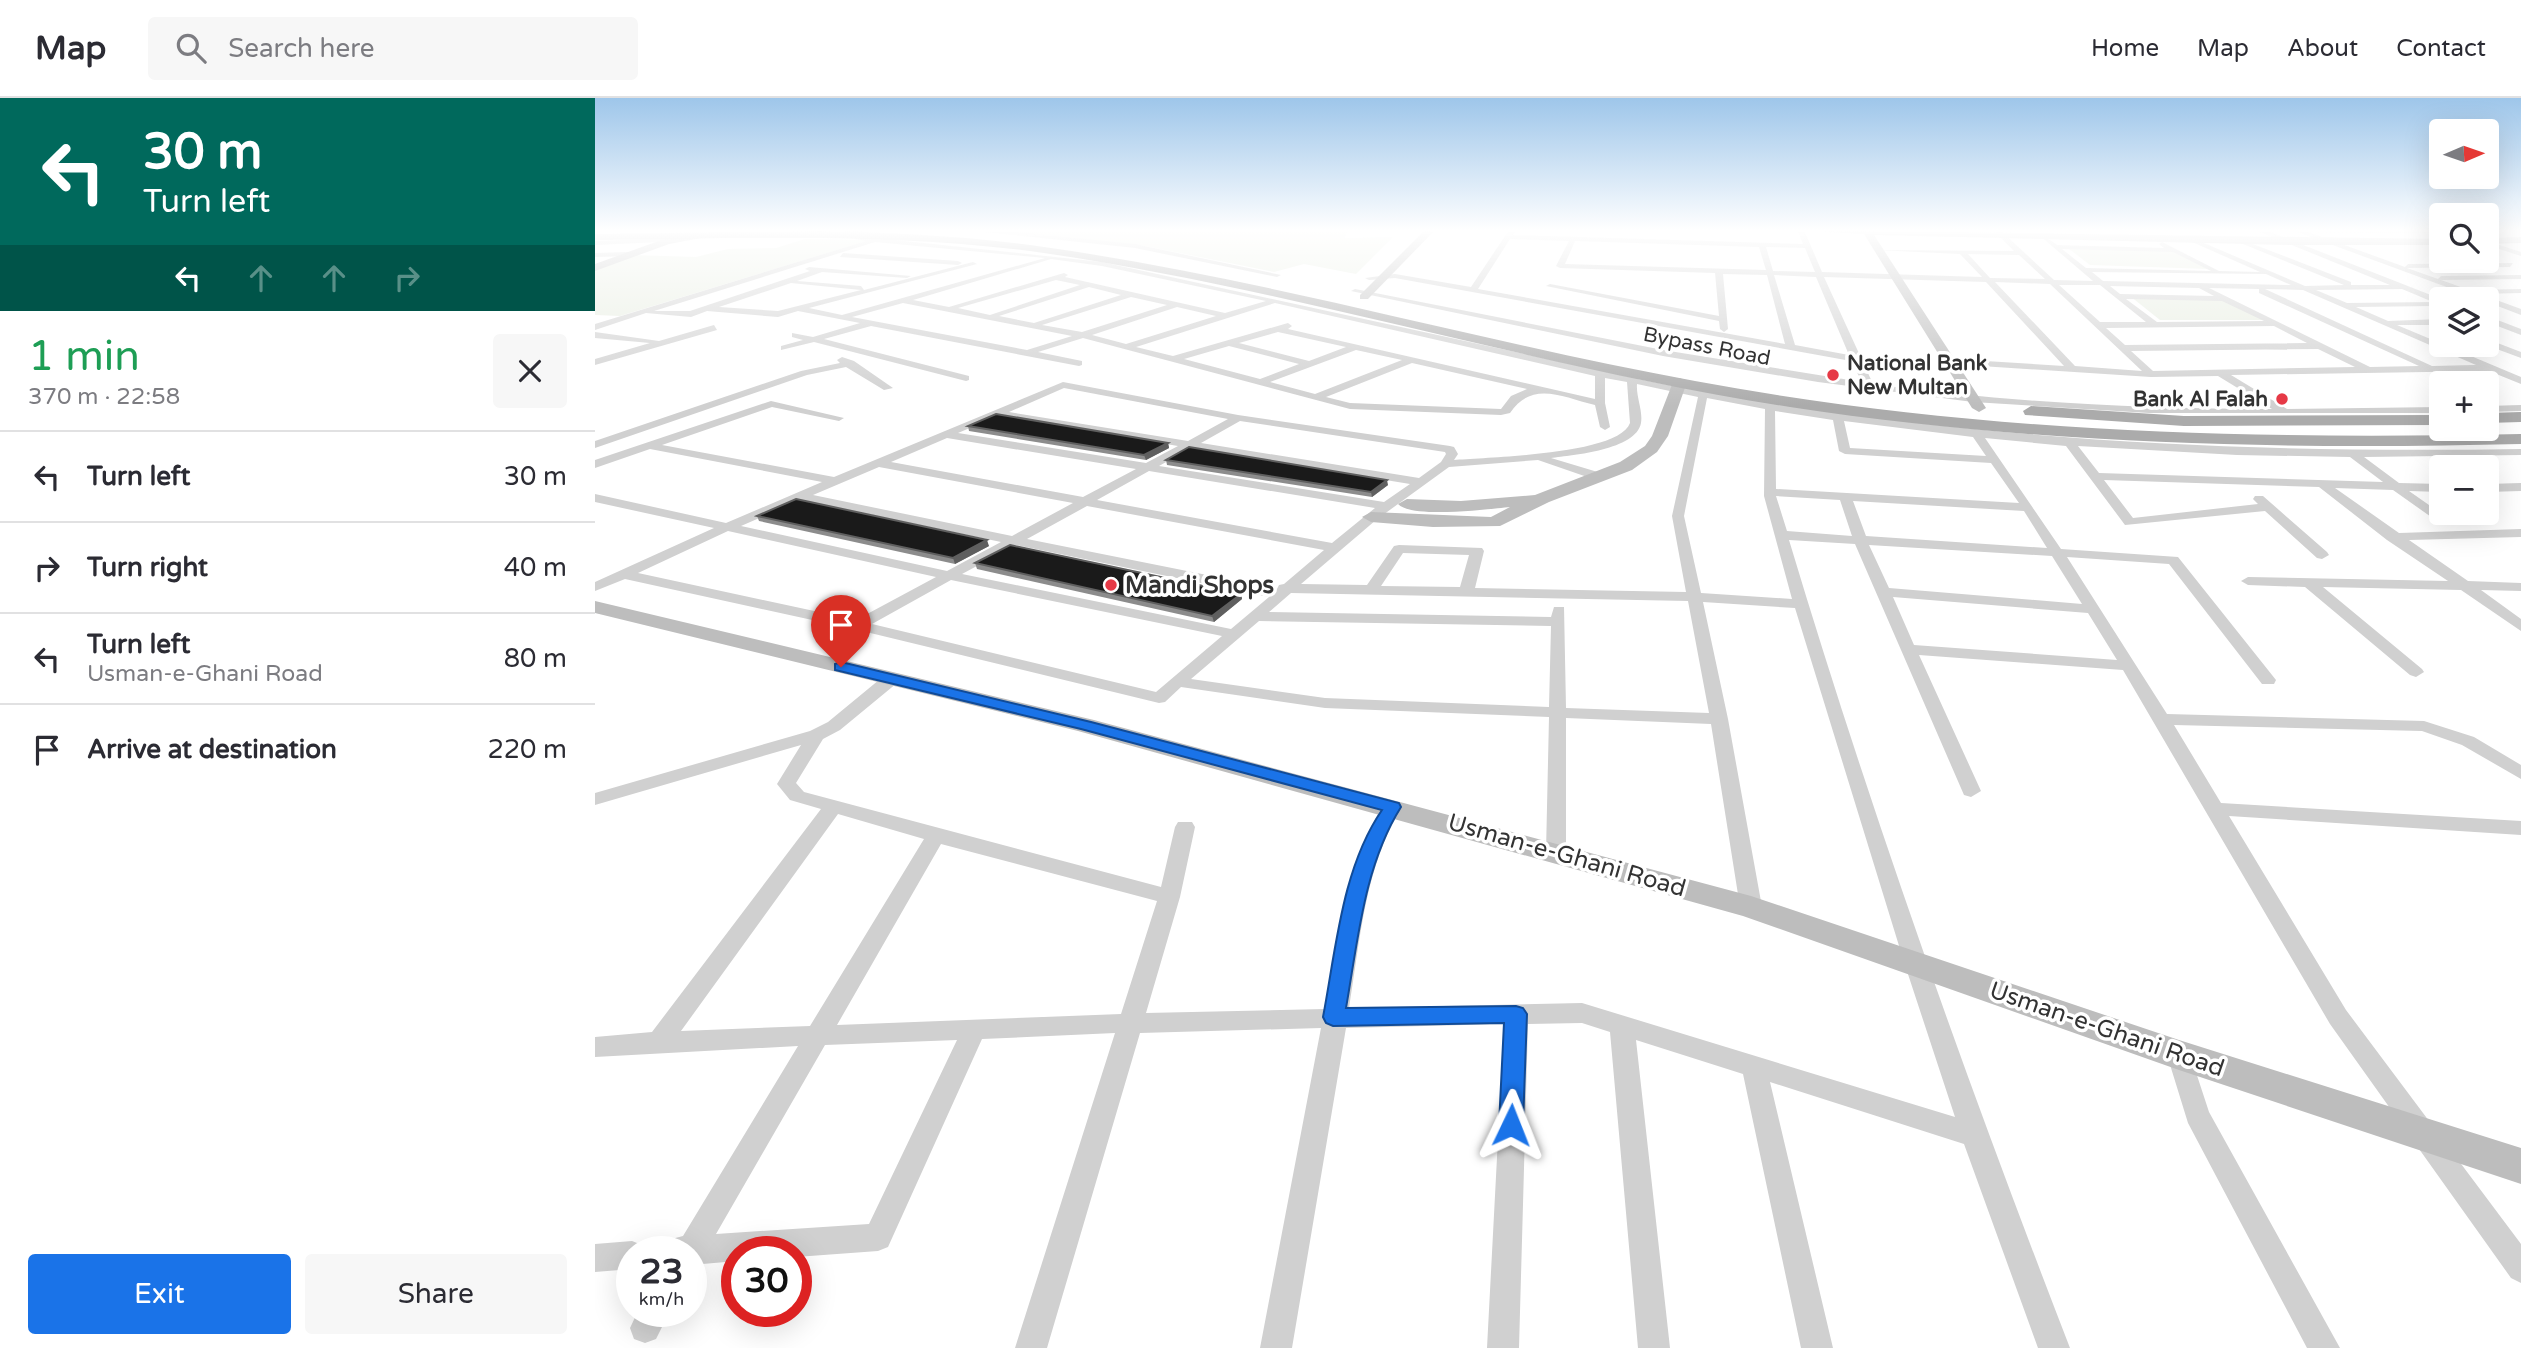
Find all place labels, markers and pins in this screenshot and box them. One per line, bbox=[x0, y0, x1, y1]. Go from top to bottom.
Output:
place label: National Bank New Multan bbox=[1847, 351, 1988, 400]
marker: National Bank New Multan bbox=[1825, 367, 1841, 383]
place label: Bank Al Falah bbox=[2133, 387, 2268, 412]
marker: Bank Al Falah bbox=[2274, 391, 2290, 407]
place label: Mandi Shops bbox=[1125, 571, 1274, 600]
marker: Mandi Shops bbox=[1103, 577, 1119, 593]
pin bbox=[811, 595, 871, 667]

